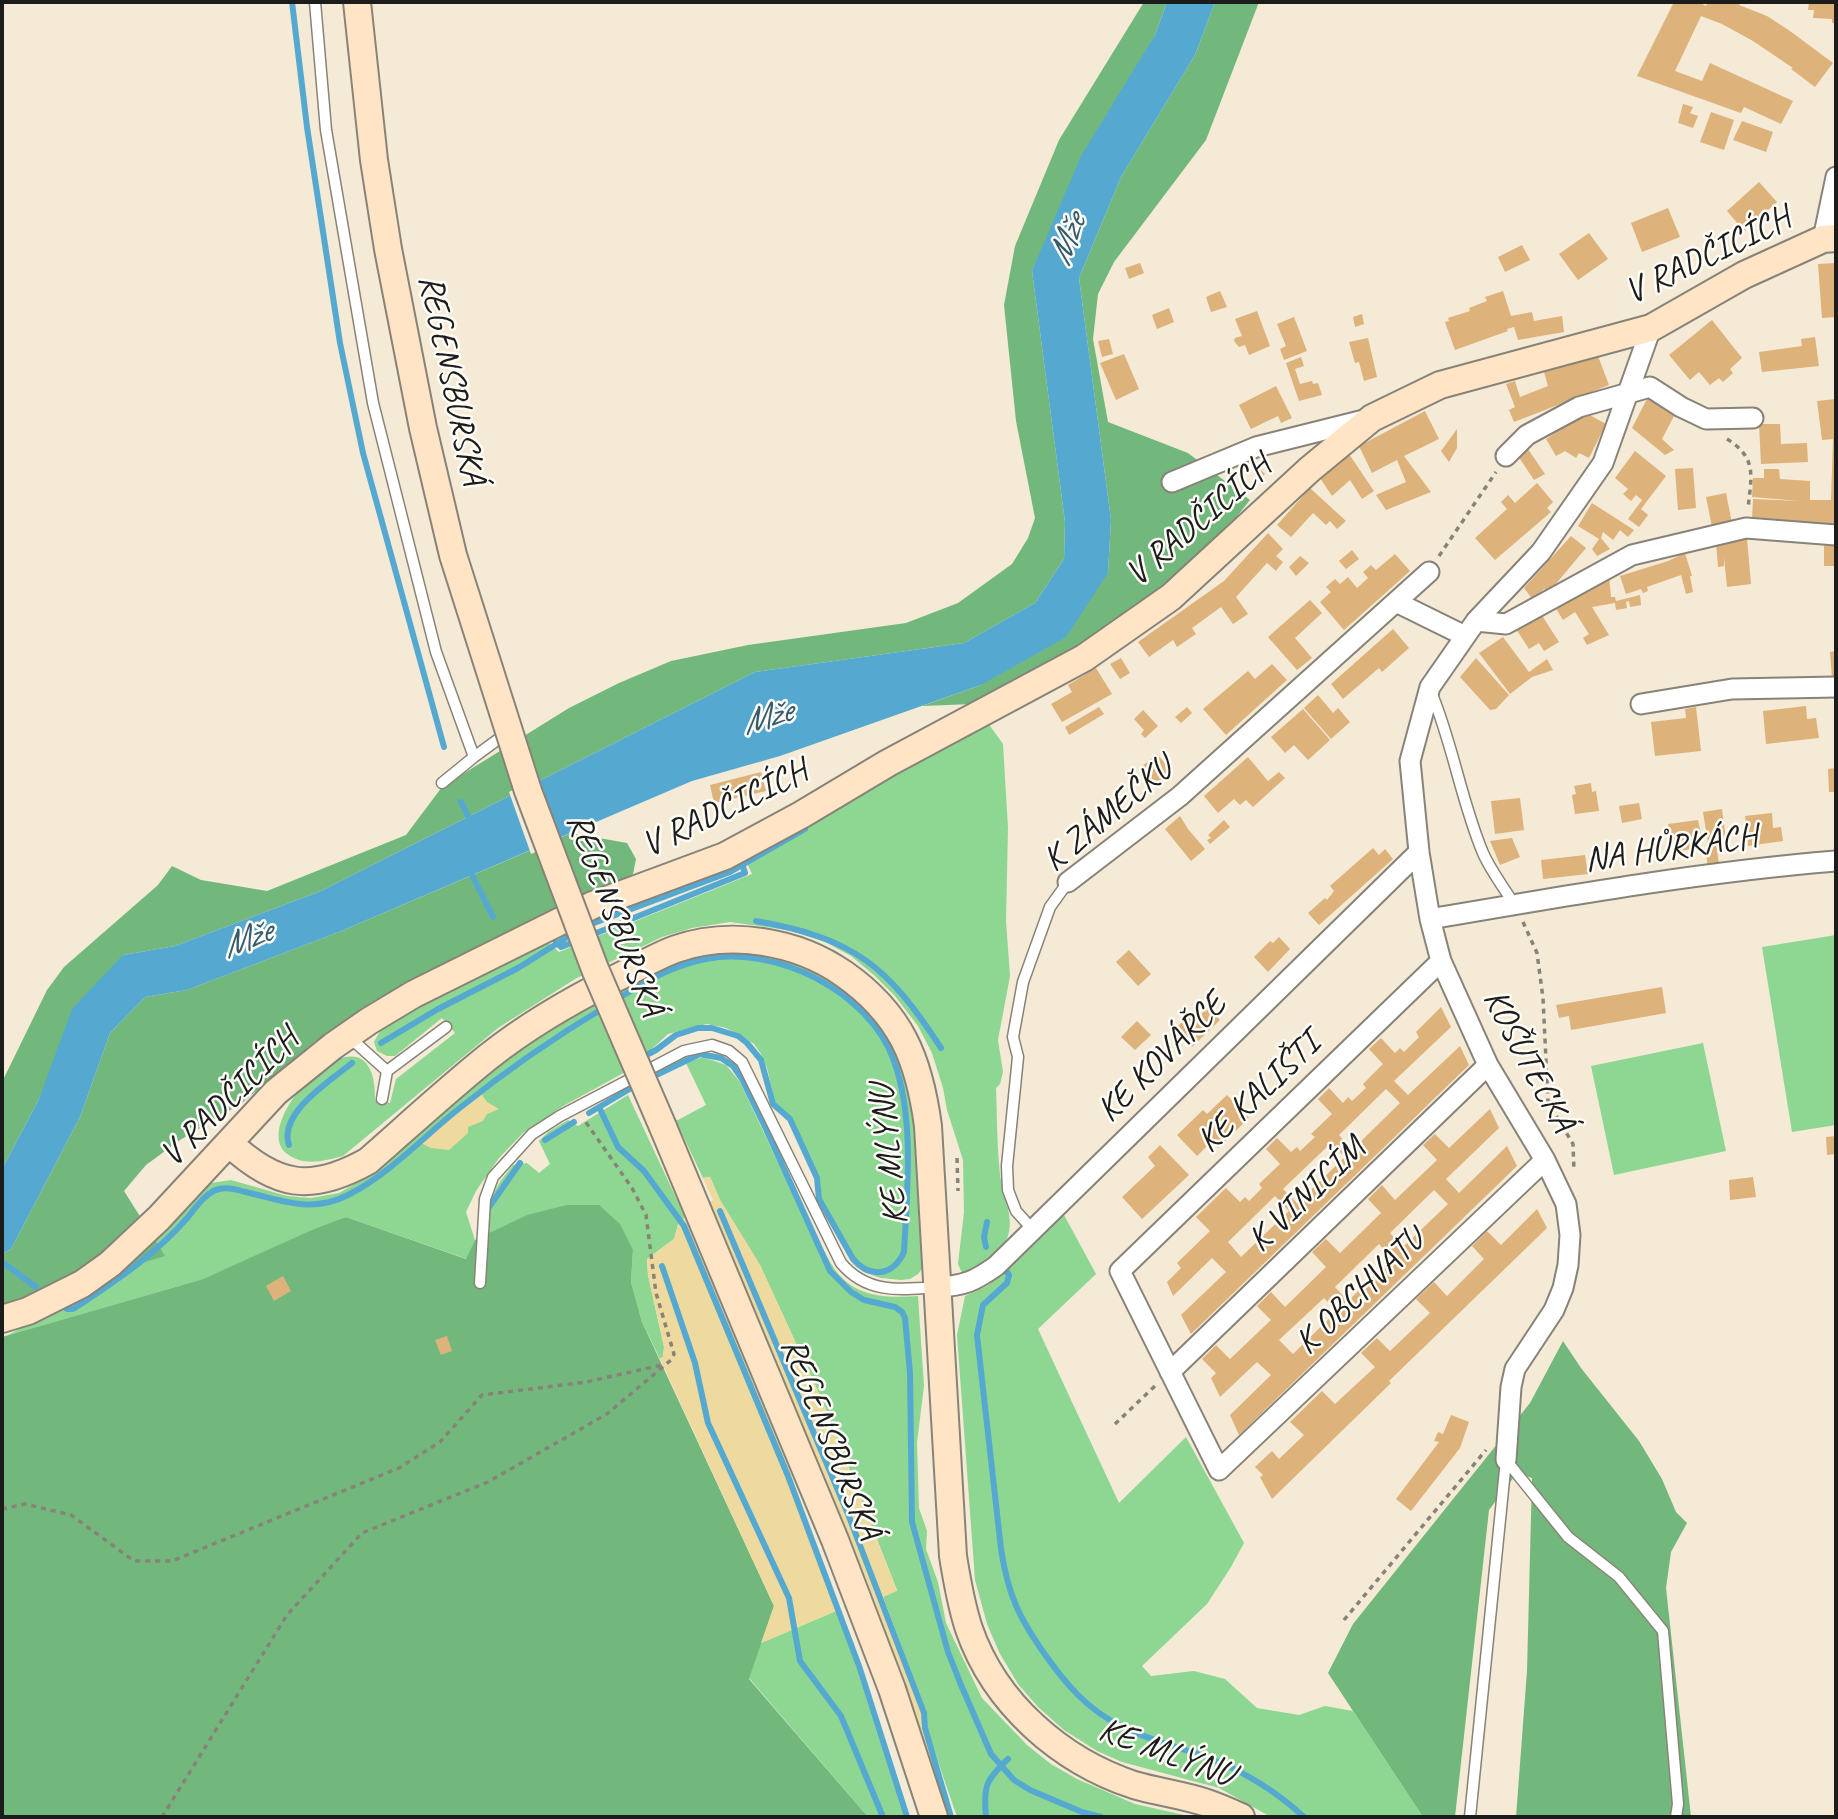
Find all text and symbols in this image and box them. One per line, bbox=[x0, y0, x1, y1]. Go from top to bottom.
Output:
street label: V RADČICÍCH bbox=[1618, 198, 1798, 314]
water label: Mže bbox=[1038, 209, 1098, 271]
street label: REGENSBURSKÁ bbox=[408, 271, 494, 489]
street label: V RADČICÍCH bbox=[1118, 446, 1280, 596]
water label: Mže bbox=[737, 690, 797, 746]
street label: K ZÁMEČKU bbox=[1035, 749, 1181, 881]
street label: V RADČICÍCH bbox=[635, 751, 815, 867]
street label: REGENSBURSKÁ bbox=[556, 808, 672, 1022]
street label: NA HŮRKÁCH bbox=[1582, 816, 1760, 882]
water label: Mže bbox=[216, 910, 278, 970]
street label: KOŠUTECKÁ bbox=[1473, 983, 1583, 1139]
street label: KE KOVÁŘCE bbox=[1089, 985, 1235, 1131]
street label: V RADČICÍCH bbox=[152, 1020, 308, 1176]
street label: KE KALIŠTI bbox=[1189, 1024, 1329, 1162]
street label: KE MLÝNU bbox=[862, 1083, 918, 1227]
street label: K VINICÍM bbox=[1240, 1129, 1374, 1261]
street label: K OBCHVATU bbox=[1287, 1220, 1433, 1364]
street label: REGENSBURSKÁ bbox=[771, 1332, 889, 1546]
street label: KE MLÝNU bbox=[1093, 1709, 1239, 1797]

